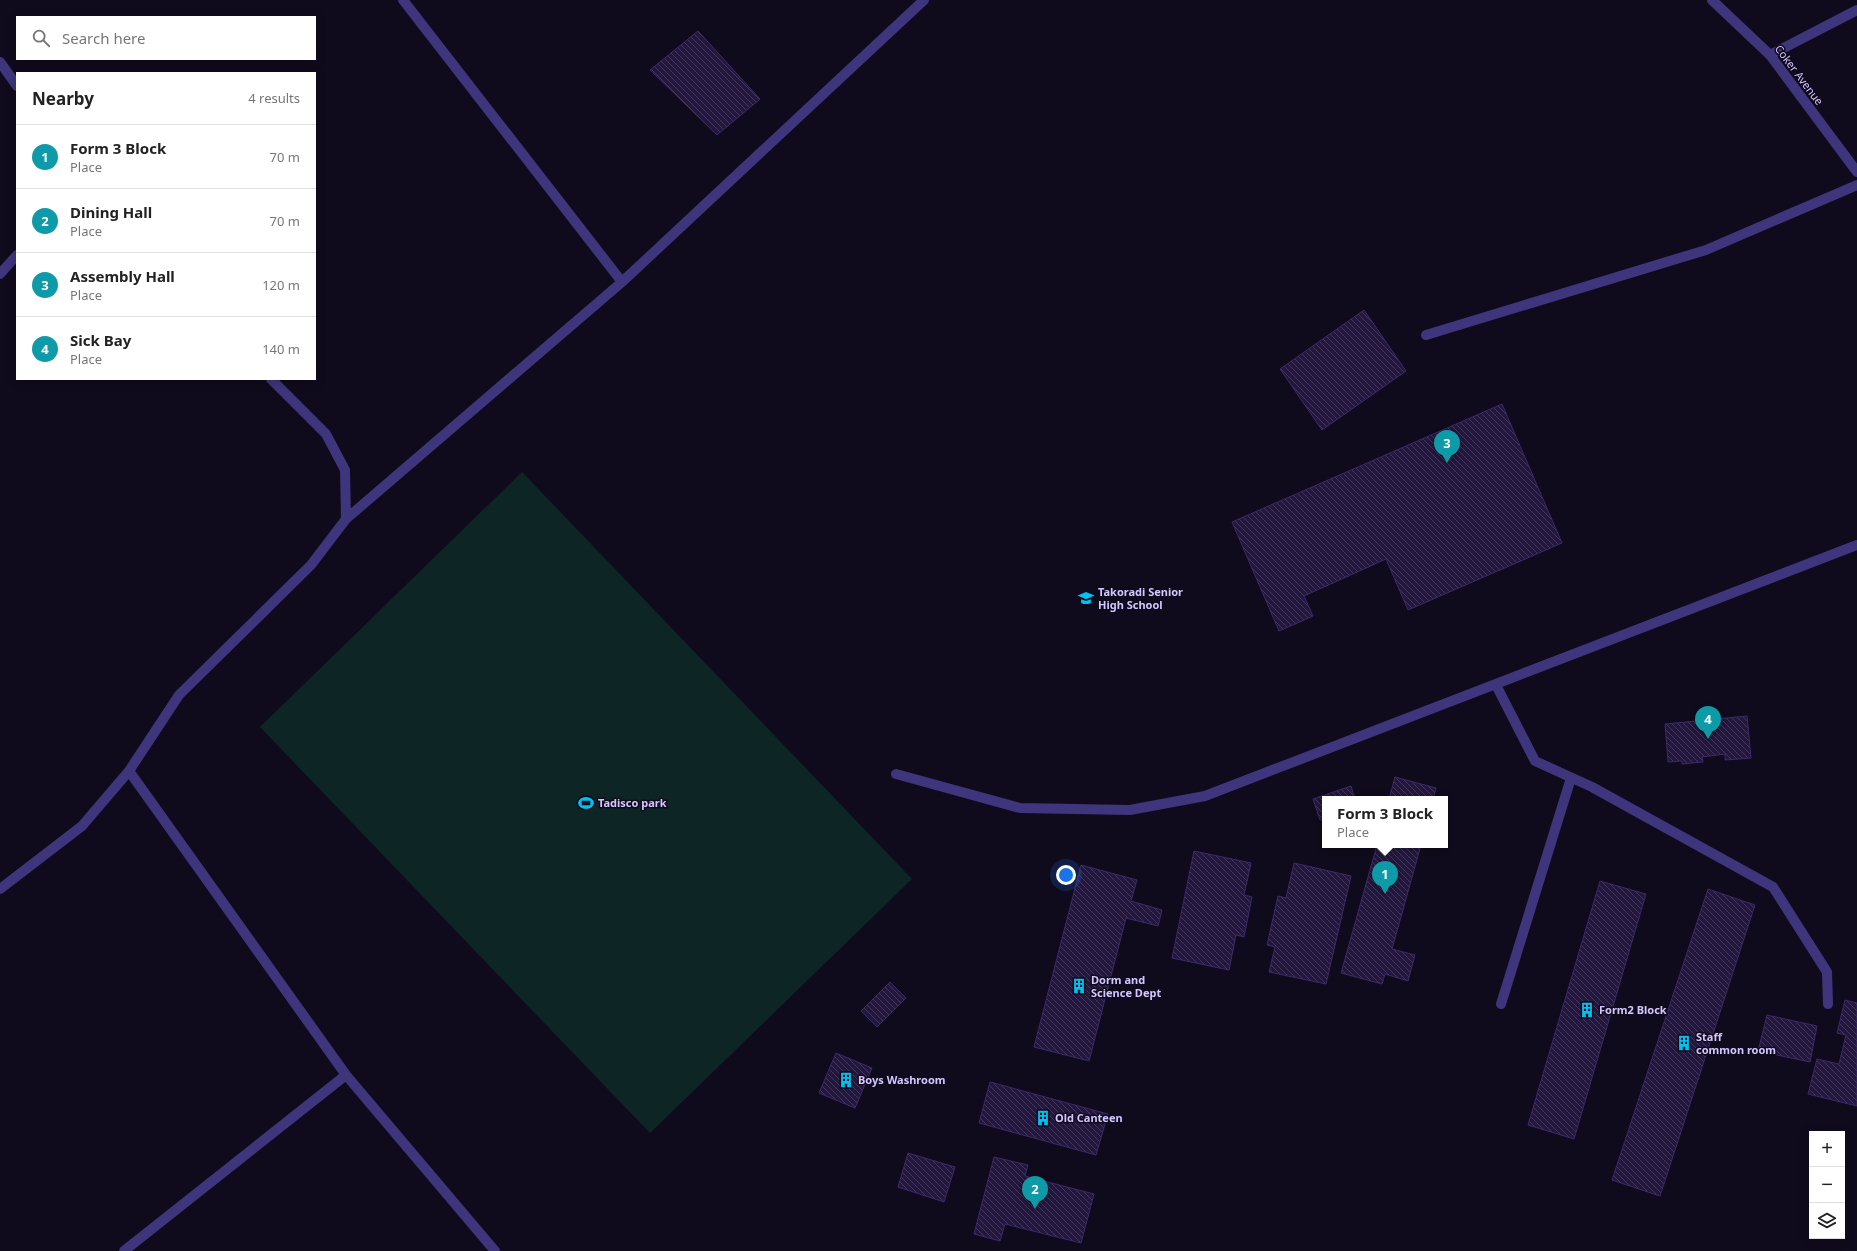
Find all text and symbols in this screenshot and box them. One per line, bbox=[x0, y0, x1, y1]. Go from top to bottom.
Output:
search box bbox=[16, 16, 316, 60]
icon: search bbox=[30, 27, 52, 49]
text: Search here bbox=[62, 28, 145, 48]
street label: Coker Avenue bbox=[1772, 42, 1827, 108]
text: Nearby bbox=[32, 87, 94, 110]
text: 4 results bbox=[248, 89, 300, 107]
text: Form 3 Block bbox=[70, 138, 166, 158]
text: 1 bbox=[41, 148, 49, 166]
text: 70 m bbox=[270, 148, 300, 166]
text: Place bbox=[70, 158, 102, 176]
text: Dining Hall bbox=[70, 202, 152, 222]
text: 2 bbox=[41, 212, 49, 230]
text: 70 m bbox=[270, 212, 300, 230]
text: Place bbox=[70, 222, 102, 240]
text: Assembly Hall bbox=[70, 266, 175, 286]
text: 3 bbox=[41, 276, 49, 294]
text: 120 m bbox=[262, 276, 300, 294]
text: Place bbox=[70, 286, 102, 304]
text: Sick Bay bbox=[70, 330, 131, 350]
text: 4 bbox=[41, 340, 49, 358]
text: 140 m bbox=[262, 340, 300, 358]
text: Place bbox=[70, 350, 102, 368]
pin: 3 bbox=[1434, 430, 1460, 463]
place label: Takoradi Senior High School bbox=[1098, 584, 1183, 612]
school or university icon: Takoradi Senior High School bbox=[1077, 589, 1095, 607]
pin: 4 bbox=[1695, 706, 1721, 739]
sports icon: Tadisco park bbox=[577, 794, 595, 812]
place label: Tadisco park bbox=[598, 795, 667, 810]
popup bbox=[1322, 796, 1448, 848]
text: Form 3 Block bbox=[1337, 803, 1433, 823]
text: Place bbox=[1337, 823, 1369, 841]
pin: 1 bbox=[1372, 861, 1398, 894]
your location bbox=[1056, 865, 1076, 885]
place label: Dorm and Science Dept bbox=[1091, 972, 1161, 1000]
building icon: Dorm and Science Dept bbox=[1070, 977, 1088, 995]
building icon: Form2 Block bbox=[1578, 1001, 1596, 1019]
place label: Form2 Block bbox=[1599, 1002, 1667, 1017]
place label: Staff common room bbox=[1696, 1029, 1776, 1057]
building icon: Staff common room bbox=[1675, 1034, 1693, 1052]
building icon: Boys Washroom bbox=[837, 1071, 855, 1089]
place label: Boys Washroom bbox=[858, 1072, 945, 1087]
building icon: Old Canteen bbox=[1034, 1109, 1052, 1127]
place label: Old Canteen bbox=[1055, 1110, 1123, 1125]
map controls bbox=[1809, 1131, 1845, 1239]
button: + bbox=[1809, 1131, 1845, 1167]
button: − bbox=[1809, 1167, 1845, 1203]
pin: 2 bbox=[1022, 1176, 1048, 1209]
button: layers bbox=[1809, 1203, 1845, 1239]

